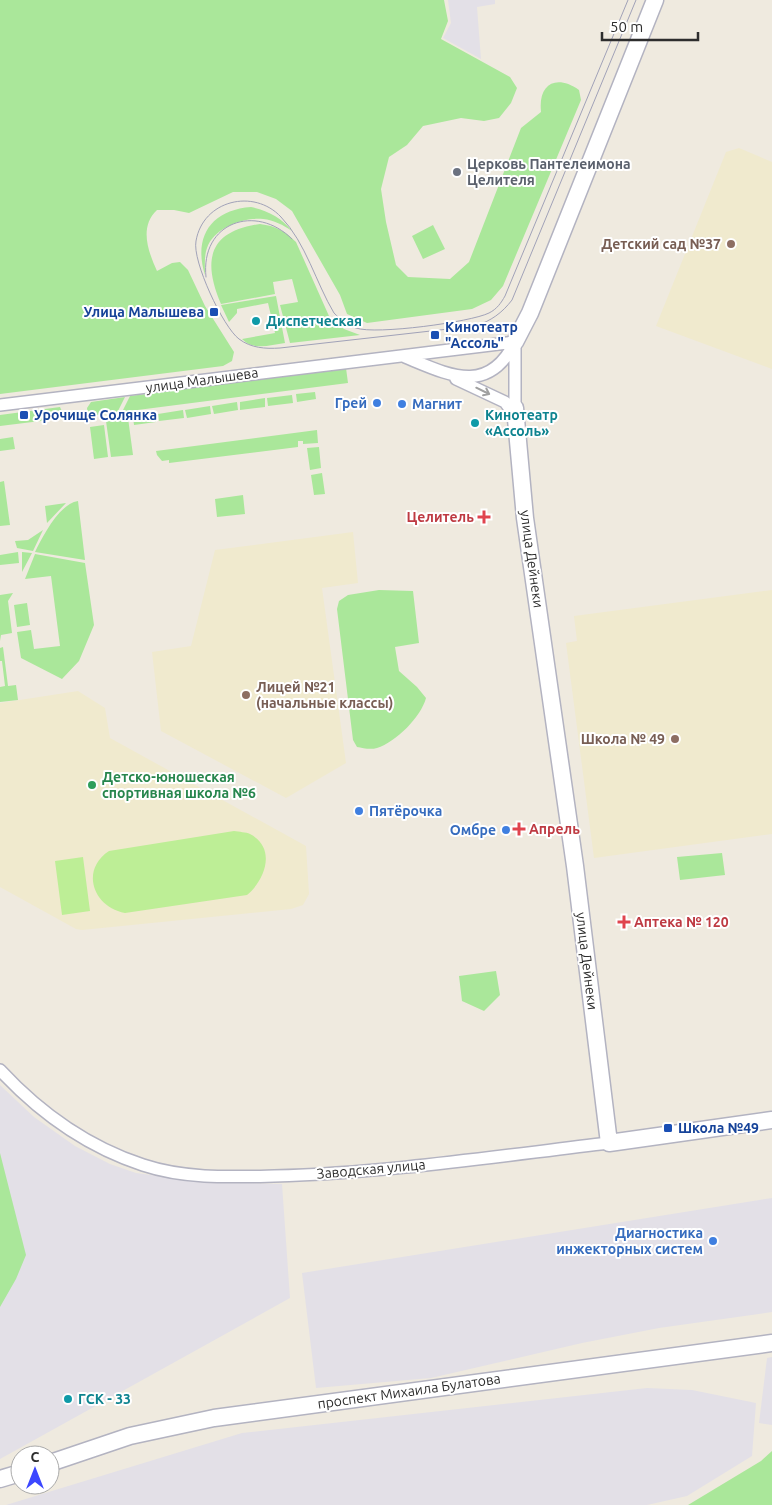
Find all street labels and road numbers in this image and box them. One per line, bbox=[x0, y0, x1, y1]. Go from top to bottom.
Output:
street label: улица Малышева bbox=[145, 364, 259, 396]
street label: улица Дейнеки bbox=[517, 509, 547, 609]
street label: улица Дейнеки bbox=[573, 911, 601, 1011]
street label: Заводская улица bbox=[316, 1156, 426, 1182]
street label: проспект Михаила Булатова bbox=[316, 1370, 502, 1412]

